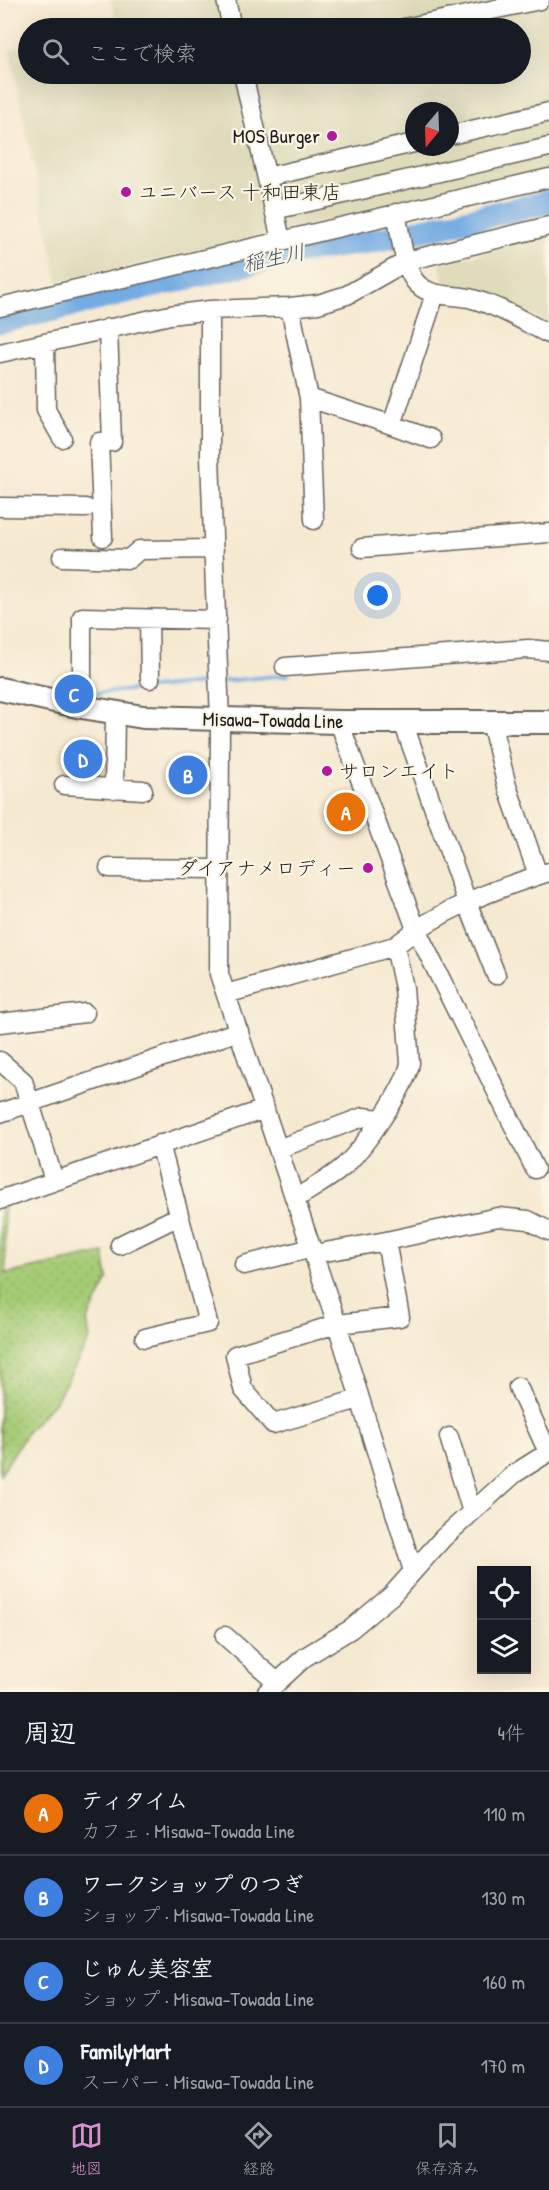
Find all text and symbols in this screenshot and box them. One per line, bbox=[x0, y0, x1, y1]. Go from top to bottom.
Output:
search box bbox=[18, 18, 531, 84]
icon: search bbox=[39, 35, 72, 68]
text: ここで検索 bbox=[87, 38, 197, 68]
north arrow bbox=[405, 102, 459, 156]
place label: MOS Burger bbox=[233, 122, 320, 149]
marker: MOS Burger bbox=[325, 129, 339, 143]
place label: ユニバース 十和田東店 bbox=[138, 178, 341, 205]
marker: ユニバース 十和田東店 bbox=[119, 185, 133, 199]
water label: 稲生川 bbox=[240, 237, 308, 278]
your location bbox=[363, 581, 392, 610]
pin: C bbox=[54, 672, 94, 716]
street label: Misawa-Towada Line bbox=[202, 705, 344, 734]
pin: D bbox=[64, 736, 103, 782]
pin: B bbox=[168, 752, 207, 798]
place label: サロンエイト bbox=[339, 757, 459, 784]
marker: サロンエイト bbox=[320, 764, 334, 778]
pin: A bbox=[326, 790, 366, 834]
place label: ダイアナメロディー bbox=[178, 854, 356, 881]
marker: ダイアナメロディー bbox=[361, 861, 375, 875]
map controls bbox=[477, 1566, 531, 1674]
button: locate bbox=[477, 1566, 531, 1620]
button: layers bbox=[477, 1620, 531, 1674]
text: 周辺 bbox=[24, 1715, 76, 1750]
text: 4件 bbox=[498, 1719, 525, 1746]
text: ティタイム bbox=[81, 1785, 188, 1815]
text: A bbox=[39, 1800, 48, 1827]
text: 110 m bbox=[483, 1800, 525, 1827]
text: カフェ · Misawa-Towada Line bbox=[81, 1817, 295, 1844]
text: ワークショップ のつぎ bbox=[81, 1869, 304, 1899]
text: B bbox=[38, 1884, 49, 1911]
text: 130 m bbox=[482, 1884, 525, 1911]
text: ショップ · Misawa-Towada Line bbox=[81, 1901, 314, 1928]
text: じゅん美容室 bbox=[81, 1953, 213, 1983]
text: C bbox=[38, 1968, 49, 1995]
text: 160 m bbox=[483, 1968, 525, 1995]
text: ショップ · Misawa-Towada Line bbox=[81, 1985, 314, 2012]
text: FamilyMart bbox=[81, 2036, 171, 2066]
text: D bbox=[39, 2052, 48, 2079]
text: 170 m bbox=[481, 2052, 525, 2079]
text: スーパー · Misawa-Towada Line bbox=[81, 2068, 314, 2095]
tab: 地図 bbox=[70, 2119, 103, 2179]
tab: 経路 bbox=[242, 2119, 275, 2179]
tab: 保存済み bbox=[415, 2119, 479, 2179]

